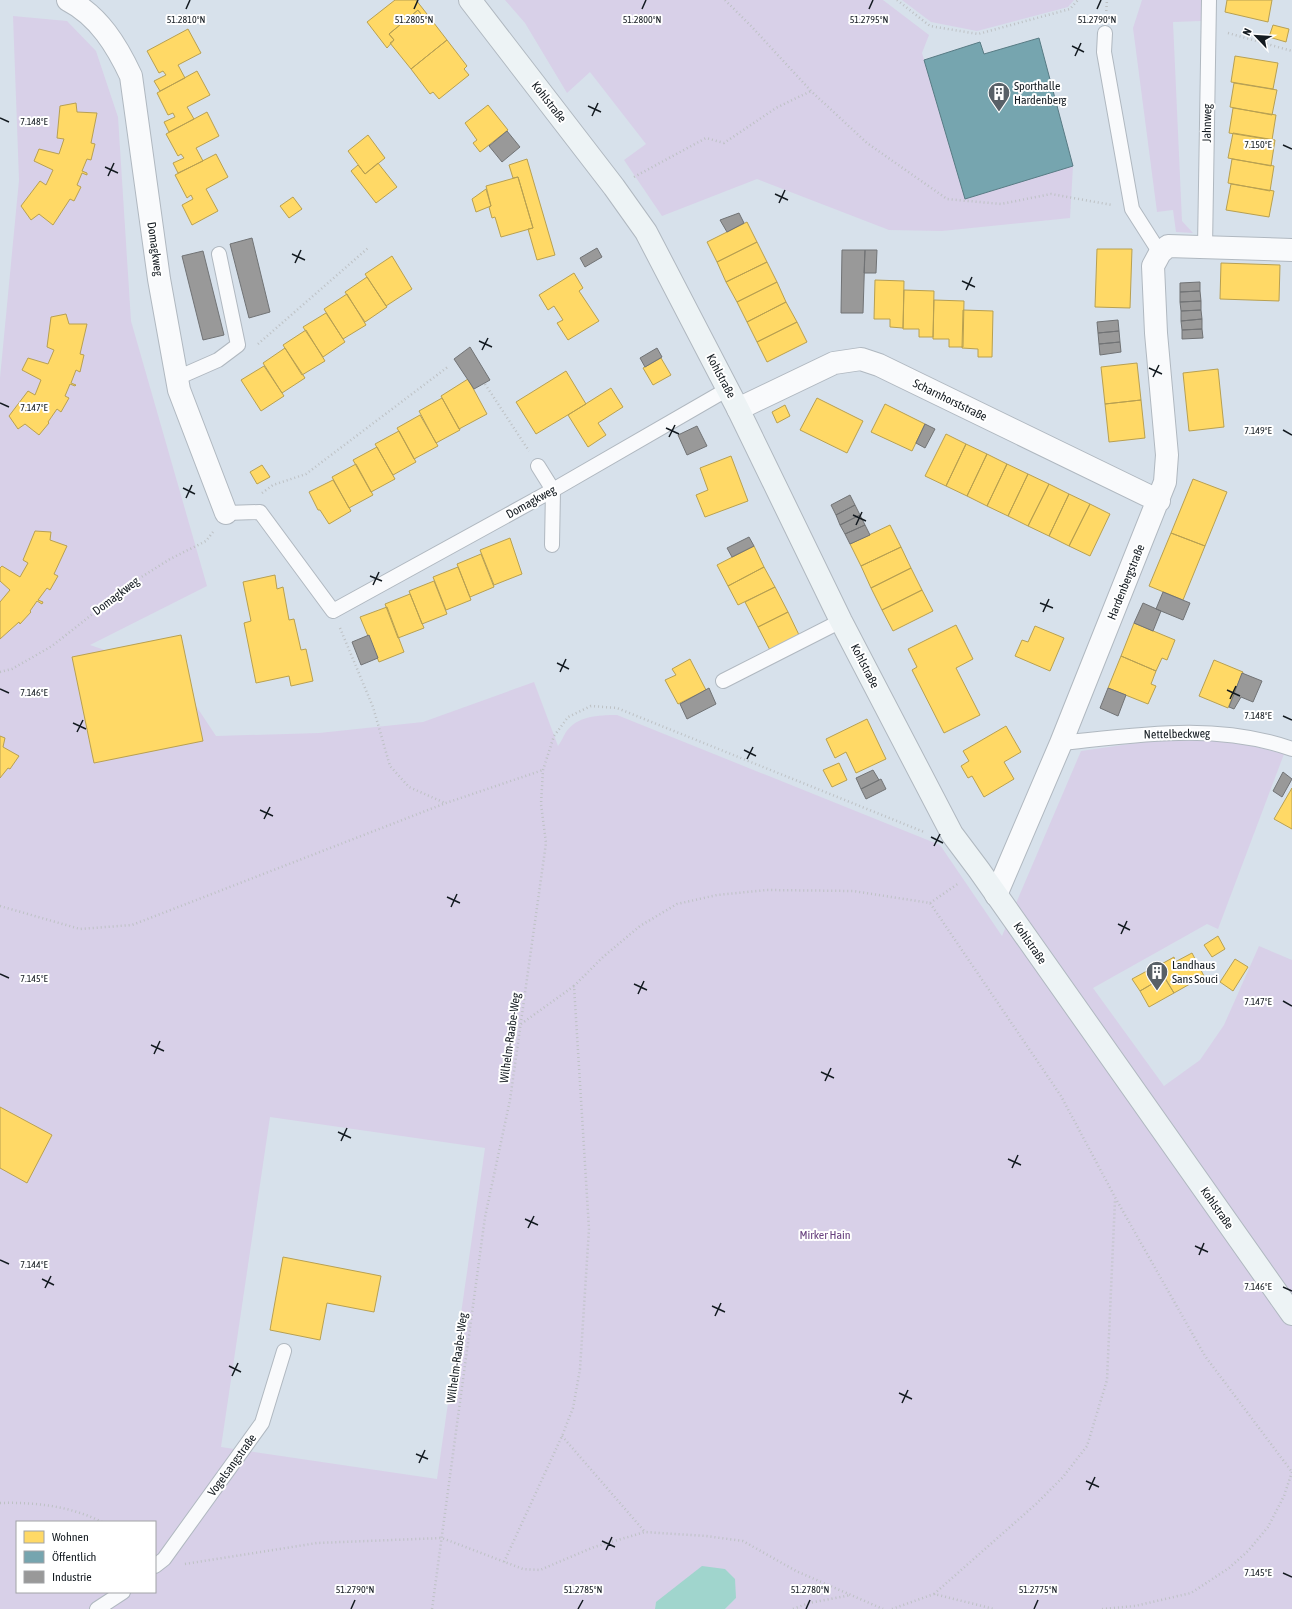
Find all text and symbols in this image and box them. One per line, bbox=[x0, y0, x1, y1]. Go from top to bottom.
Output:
text: 51.2810°N bbox=[167, 14, 205, 25]
text: 51.2805°N bbox=[395, 14, 433, 25]
text: 51.2800°N bbox=[623, 14, 661, 25]
text: 51.2795°N bbox=[850, 14, 888, 25]
text: 51.2790°N bbox=[1078, 14, 1116, 25]
north arrow bbox=[1236, 16, 1276, 56]
text: N bbox=[1240, 26, 1254, 37]
street label: Kohlstraße bbox=[529, 79, 569, 125]
place label: Sporthalle Hardenberg bbox=[1014, 79, 1067, 107]
building icon: Sporthalle Hardenberg bbox=[986, 80, 1012, 113]
street label: Jahnweg bbox=[1200, 103, 1214, 142]
text: 7.148°E bbox=[20, 116, 49, 127]
text: 7.150°E bbox=[1244, 139, 1273, 150]
street label: Domagkweg bbox=[144, 221, 166, 278]
street label: Kohlstraße bbox=[704, 352, 738, 400]
street label: Scharnhorststraße bbox=[911, 376, 989, 424]
text: 7.147°E bbox=[20, 402, 49, 413]
text: 7.149°E bbox=[1244, 425, 1273, 436]
street label: Domagkweg bbox=[504, 482, 559, 521]
street label: Hardenbergstraße bbox=[1104, 542, 1148, 622]
street label: Domagkweg bbox=[90, 573, 143, 618]
street label: Kohlstraße bbox=[848, 641, 882, 691]
text: 7.146°E bbox=[20, 687, 49, 698]
text: 7.148°E bbox=[1244, 710, 1273, 721]
street label: Nettelbeckweg bbox=[1144, 726, 1211, 742]
street label: Kohlstraße bbox=[1011, 919, 1049, 967]
place label: Landhaus Sans Souci bbox=[1172, 958, 1218, 986]
building icon: Landhaus Sans Souci bbox=[1144, 959, 1170, 992]
text: 7.145°E bbox=[20, 973, 49, 984]
street label: Wilhelm-Raabe-Weg bbox=[497, 991, 523, 1084]
text: 7.147°E bbox=[1244, 996, 1273, 1007]
street label: Kohlstraße bbox=[1198, 1184, 1236, 1232]
park label: Mirker Hain bbox=[799, 1228, 851, 1242]
text: 7.144°E bbox=[20, 1259, 49, 1270]
text: 7.146°E bbox=[1244, 1281, 1273, 1292]
street label: Wilhelm-Raabe-Weg bbox=[444, 1311, 470, 1404]
street label: Vogelsangstraße bbox=[205, 1431, 259, 1499]
legend bbox=[16, 1521, 156, 1593]
text: Wohnen bbox=[52, 1530, 89, 1544]
text: Öffentlich bbox=[52, 1550, 96, 1564]
text: 7.145°E bbox=[1244, 1567, 1273, 1578]
text: Industrie bbox=[52, 1570, 92, 1584]
text: 51.2790°N bbox=[336, 1584, 374, 1595]
text: 51.2785°N bbox=[564, 1584, 602, 1595]
text: 51.2780°N bbox=[791, 1584, 829, 1595]
text: 51.2775°N bbox=[1019, 1584, 1057, 1595]

